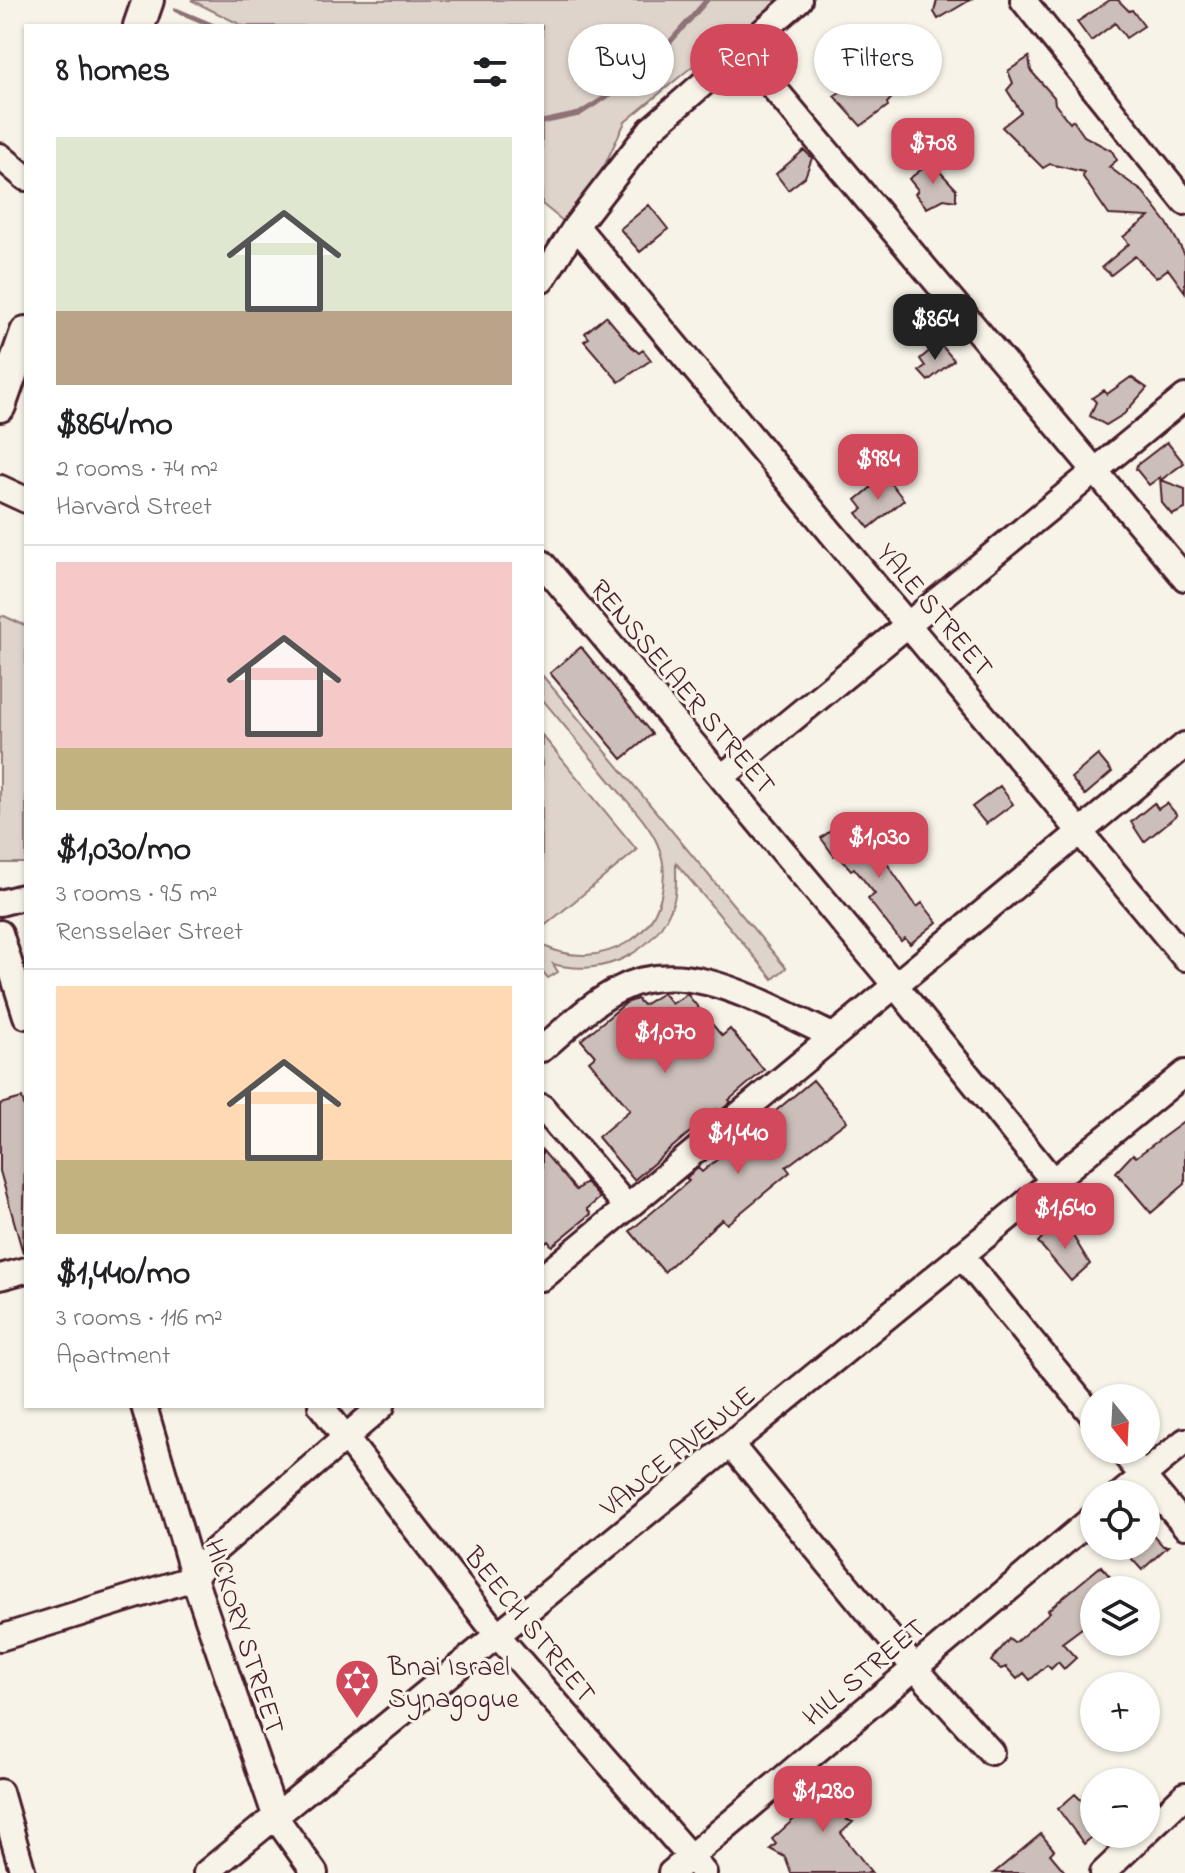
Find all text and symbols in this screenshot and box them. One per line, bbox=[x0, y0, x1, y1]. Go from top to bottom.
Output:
chip: Buy bbox=[568, 24, 674, 96]
chip: Rent bbox=[690, 24, 798, 96]
chip: Filters bbox=[814, 24, 942, 96]
text: 8 homes bbox=[56, 47, 170, 97]
icon: filters bbox=[468, 50, 512, 94]
pin: $708 bbox=[886, 118, 980, 186]
text: $708 bbox=[909, 125, 957, 163]
icon: home bbox=[212, 189, 356, 333]
pin: $864 bbox=[888, 294, 982, 362]
text: $864 bbox=[911, 301, 959, 339]
text: $864/mo bbox=[56, 401, 173, 451]
pin: $984 bbox=[831, 434, 925, 502]
text: $984 bbox=[856, 441, 900, 479]
text: 2 rooms · 74 m² bbox=[56, 451, 218, 489]
text: Harvard Street bbox=[56, 489, 212, 527]
street label: YALE STREET bbox=[865, 535, 1002, 687]
street label: RENSSELAER STREET bbox=[579, 571, 784, 805]
icon: home bbox=[212, 614, 356, 758]
pin: $1,030 bbox=[814, 812, 944, 880]
text: $1,030 bbox=[848, 819, 910, 857]
text: $1,030/mo bbox=[56, 826, 191, 876]
text: 3 rooms · 95 m² bbox=[56, 876, 217, 914]
text: Rensselaer Street bbox=[56, 914, 243, 952]
pin: $1,070 bbox=[600, 1007, 730, 1075]
text: $1,070 bbox=[634, 1014, 696, 1052]
icon: home bbox=[212, 1038, 356, 1182]
pin: $1,440 bbox=[673, 1108, 803, 1176]
text: $1,440 bbox=[707, 1115, 769, 1153]
pin: $1,640 bbox=[1000, 1183, 1130, 1251]
text: $1,640 bbox=[1034, 1190, 1096, 1228]
text: $1,440/mo bbox=[56, 1250, 191, 1300]
text: 3 rooms · 116 m² bbox=[56, 1300, 223, 1338]
text: Apartment bbox=[56, 1338, 170, 1376]
street label: VANCE AVENUE bbox=[592, 1377, 766, 1529]
north arrow bbox=[1080, 1384, 1160, 1464]
map controls bbox=[1080, 1384, 1160, 1848]
button: locate bbox=[1080, 1480, 1160, 1560]
street label: HICKORY STREET bbox=[192, 1534, 294, 1740]
street label: BEECH STREET bbox=[452, 1538, 604, 1713]
button: layers bbox=[1080, 1576, 1160, 1656]
street label: HILL STREET bbox=[795, 1610, 936, 1738]
place label: Bnai Israel Synagogue bbox=[387, 1648, 519, 1721]
synagogue icon: Bnai Israel Synagogue bbox=[333, 1657, 381, 1720]
button: + bbox=[1080, 1672, 1160, 1752]
pin: $1,280 bbox=[758, 1766, 888, 1834]
button: − bbox=[1080, 1768, 1160, 1848]
text: $1,280 bbox=[792, 1773, 854, 1811]

